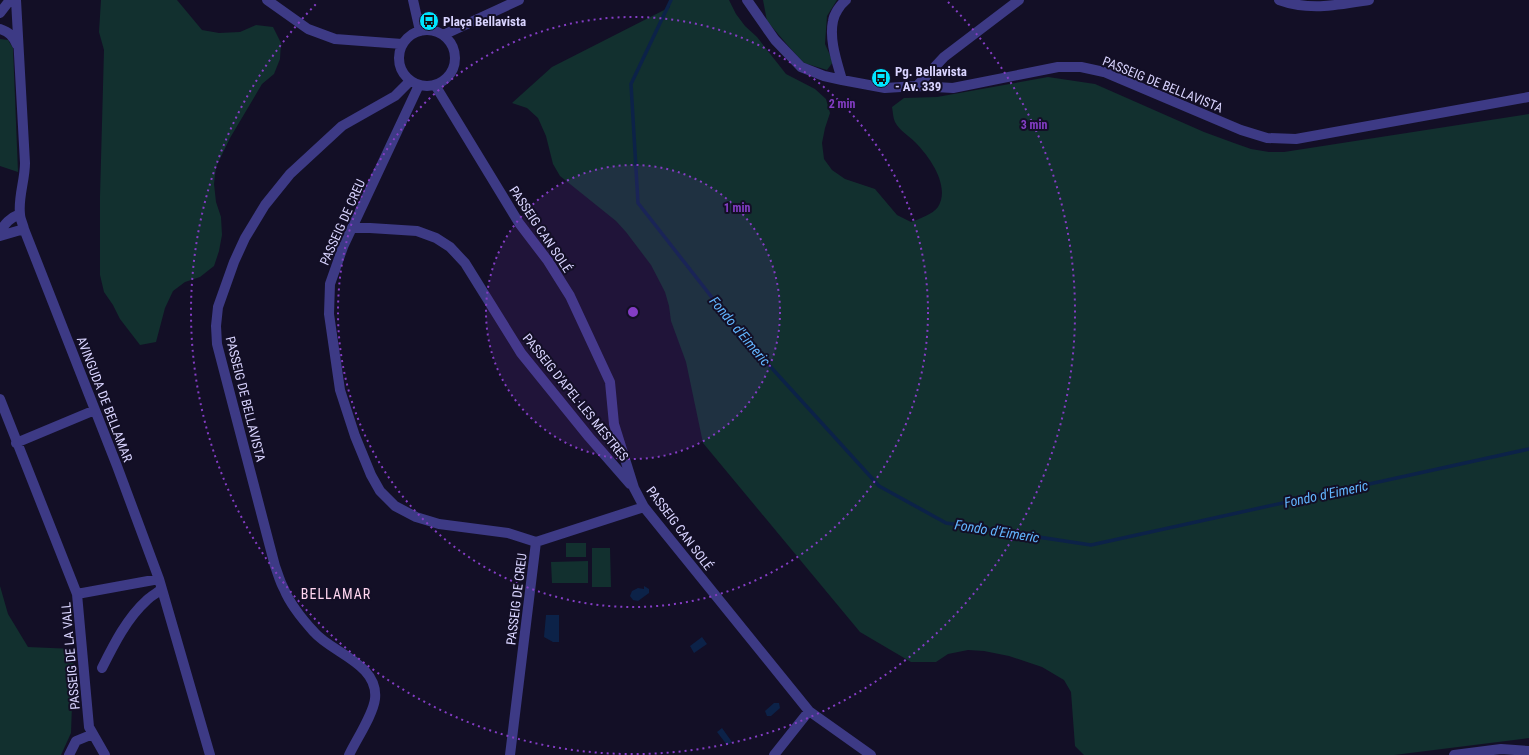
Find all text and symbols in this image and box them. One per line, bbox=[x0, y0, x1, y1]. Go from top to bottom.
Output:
bus stop icon: Plaça Bellavista bbox=[418, 10, 440, 32]
place label: Plaça Bellavista bbox=[443, 14, 526, 29]
street label: PASSEIG DE BELLAVISTA bbox=[1100, 53, 1226, 116]
place label: Pg. Bellavista - Av. 339 bbox=[895, 64, 967, 94]
bus stop icon: Pg. Bellavista - Av. 339 bbox=[870, 67, 892, 89]
text: 2 min bbox=[829, 97, 855, 111]
text: 3 min bbox=[1021, 118, 1047, 132]
street label: PASSEIG DE CREU bbox=[317, 177, 368, 268]
street label: PASSEIG CAN SOLÉ bbox=[506, 183, 575, 275]
text: 1 min bbox=[724, 201, 750, 215]
water label: Fondo d'Eimeric bbox=[706, 293, 774, 369]
centre of rings bbox=[626, 305, 640, 319]
street label: PASSEIG D'APEL·LES MESTRES bbox=[520, 331, 632, 464]
street label: AVINGUDA DE BELLAMAR bbox=[74, 334, 135, 464]
street label: PASSEIG DE BELLAVISTA bbox=[223, 335, 268, 464]
water label: Fondo d'Eimeric bbox=[1282, 477, 1370, 511]
street label: PASSEIG CAN SOLÉ bbox=[643, 484, 716, 573]
water label: Fondo d'Eimeric bbox=[953, 516, 1041, 546]
street label: PASSEIG DE CREU bbox=[503, 552, 530, 646]
district label: BELLAMAR bbox=[301, 586, 371, 602]
street label: PASSEIG DE LA VALL bbox=[58, 602, 83, 710]

